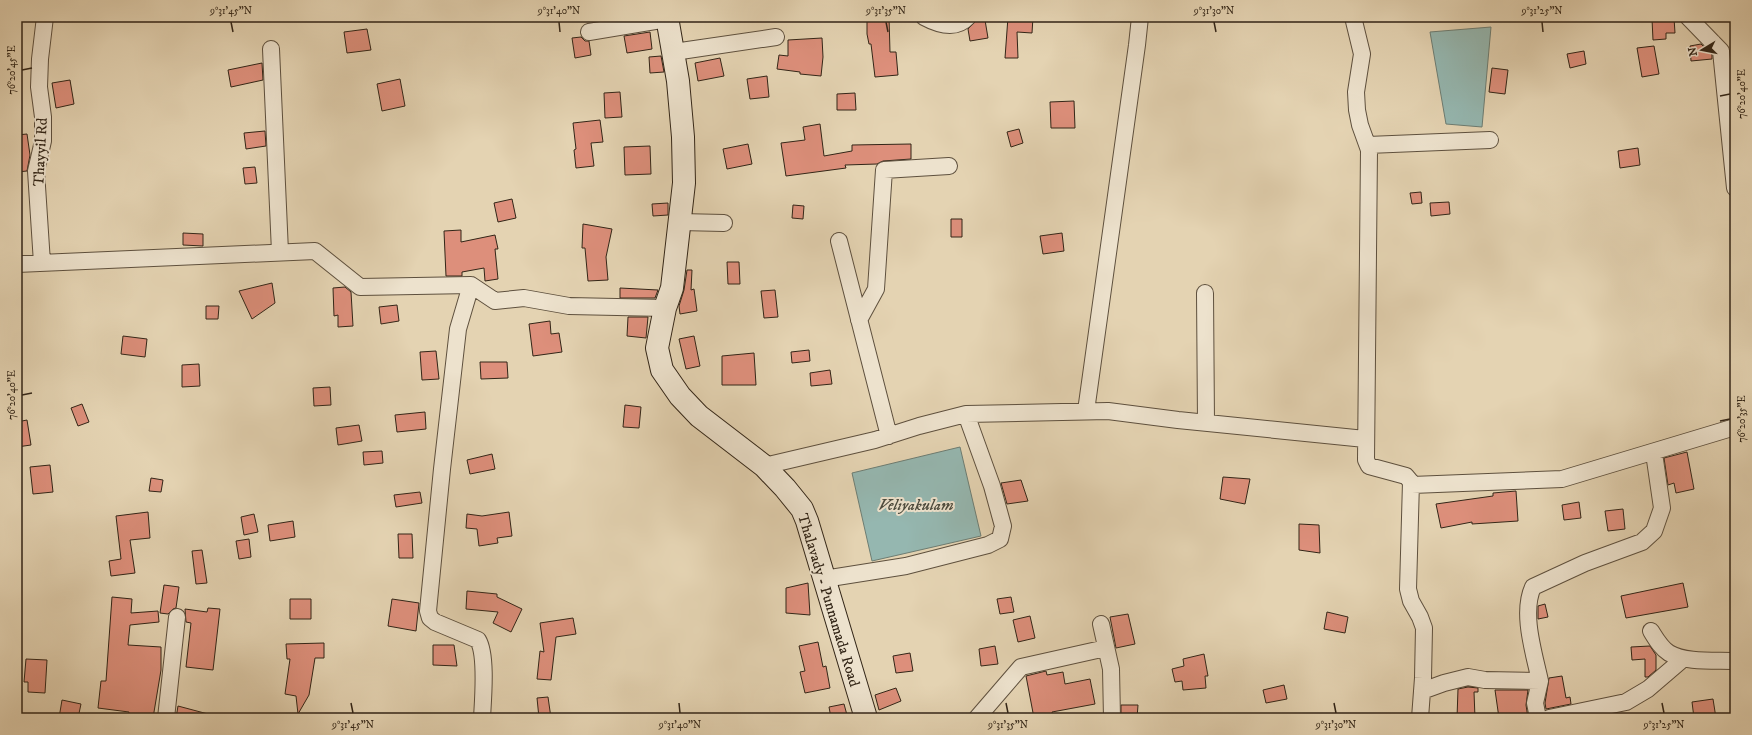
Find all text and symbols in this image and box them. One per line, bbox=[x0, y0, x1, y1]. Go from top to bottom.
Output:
text: 9°31'45"N bbox=[209, 5, 252, 17]
text: 9°31'40"N bbox=[537, 5, 580, 17]
text: 9°31'35"N bbox=[865, 5, 906, 17]
text: 9°31'30"N bbox=[1193, 5, 1234, 17]
text: 9°31'25"N bbox=[1520, 5, 1563, 17]
north arrow bbox=[1682, 30, 1722, 70]
text: 76°20'45"E bbox=[6, 45, 18, 95]
text: N bbox=[1685, 46, 1701, 57]
text: 76°20'40"E bbox=[1736, 69, 1748, 119]
street label: Thayyil Rd bbox=[29, 117, 52, 187]
text: 76°20'40"E bbox=[6, 370, 18, 420]
text: 76°20'35"E bbox=[1736, 395, 1748, 443]
water label: Veliyakulam bbox=[878, 495, 954, 515]
street label: Thalavady - Punnamada Road bbox=[793, 511, 864, 690]
text: 9°31'45"N bbox=[331, 719, 374, 731]
text: 9°31'40"N bbox=[658, 719, 701, 731]
text: 9°31'35"N bbox=[987, 719, 1028, 731]
text: 9°31'30"N bbox=[1315, 719, 1356, 731]
text: 9°31'25"N bbox=[1642, 719, 1685, 731]

